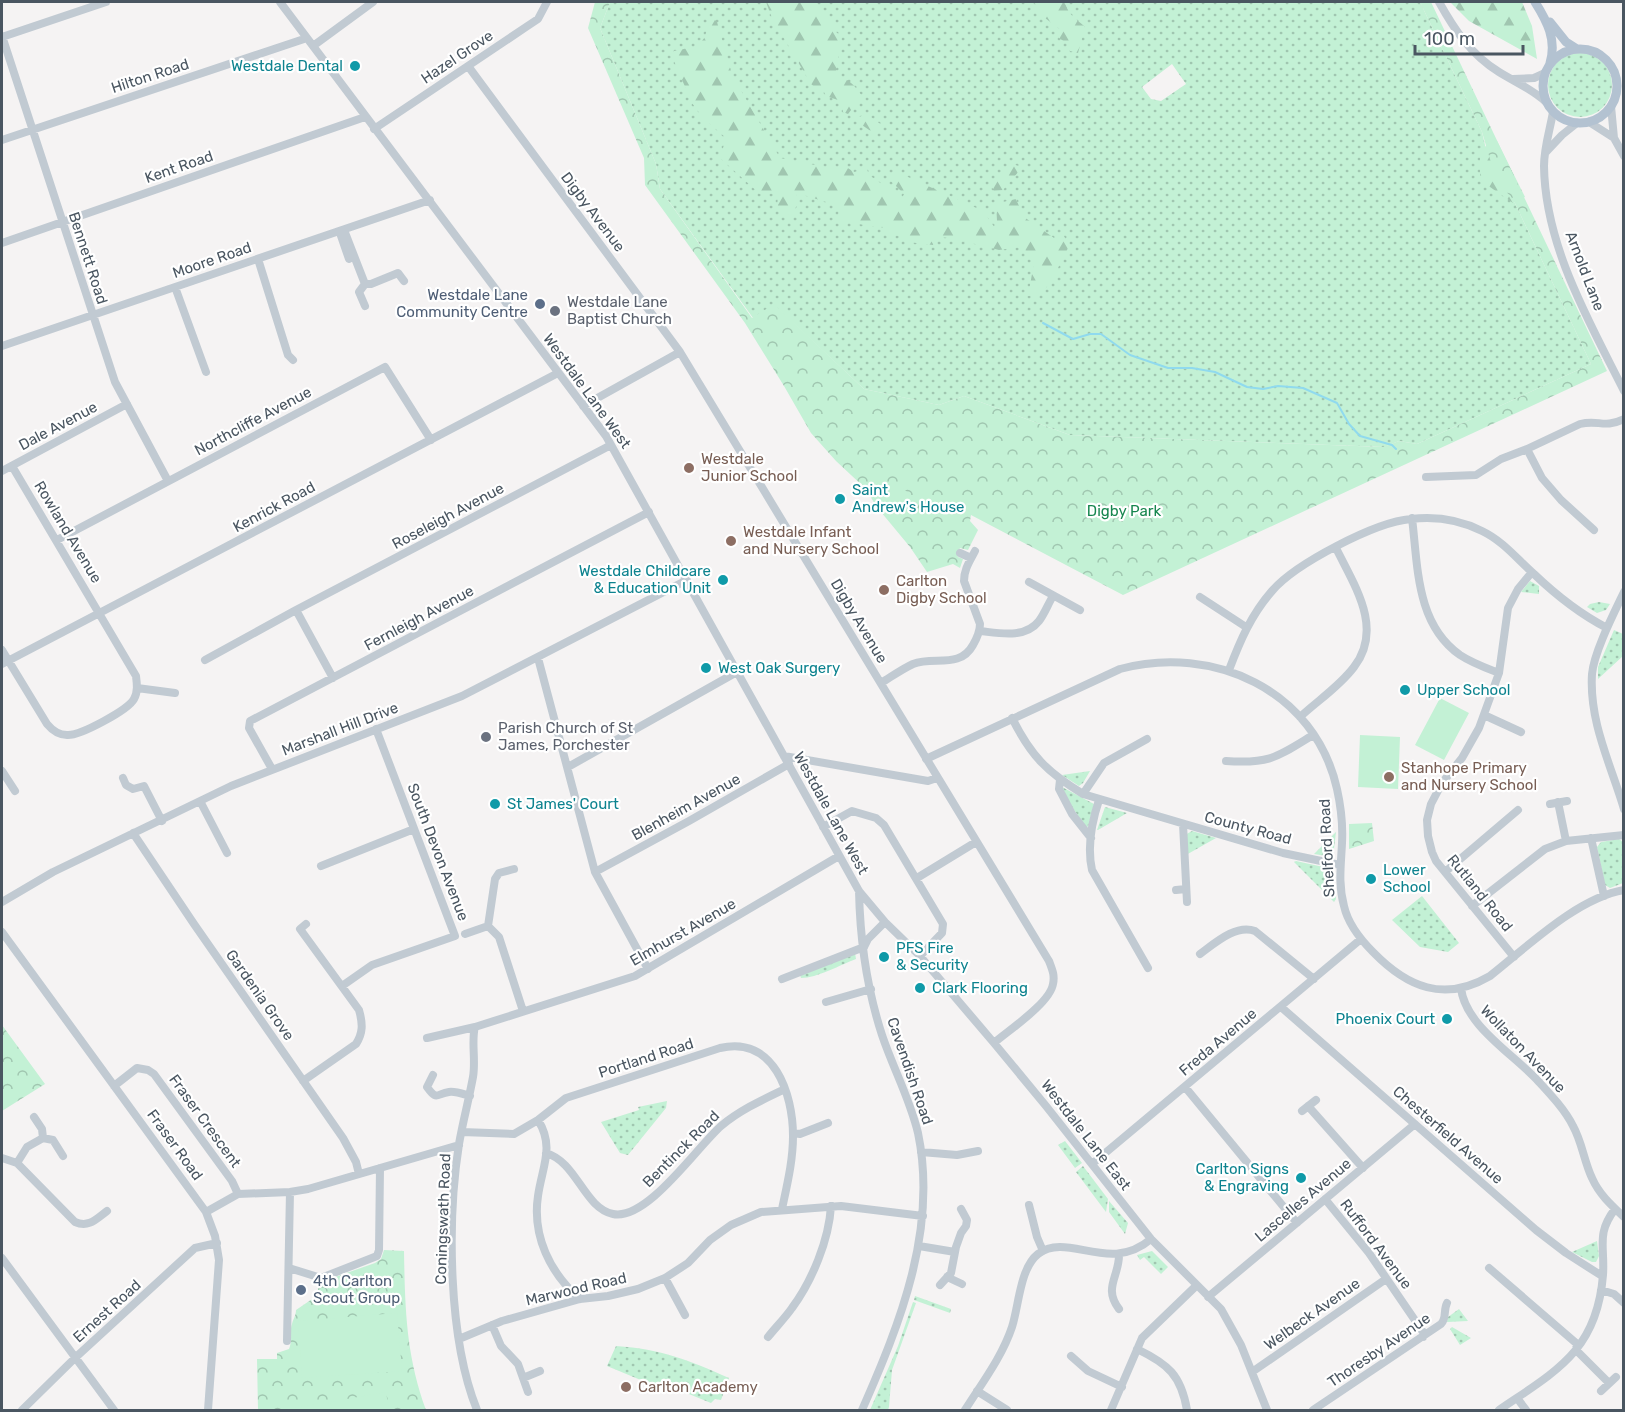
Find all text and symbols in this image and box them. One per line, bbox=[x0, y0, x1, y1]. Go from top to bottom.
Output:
scale bar bbox=[1415, 18, 1523, 56]
street label: Hazel Grove bbox=[418, 26, 496, 88]
text: 100 m bbox=[1424, 28, 1475, 50]
street label: Hilton Road bbox=[109, 55, 191, 97]
place label: Westdale Dental bbox=[231, 57, 343, 75]
marker: Westdale Dental bbox=[348, 59, 362, 73]
street label: Kent Road bbox=[142, 147, 216, 187]
street label: Digby Avenue bbox=[557, 169, 629, 255]
street label: Bennett Road bbox=[65, 210, 111, 306]
street label: Arnold Lane bbox=[1562, 229, 1608, 313]
street label: Moore Road bbox=[170, 238, 254, 282]
place label: Westdale Lane Community Centre bbox=[396, 286, 528, 321]
place label: Westdale Lane Baptist Church bbox=[567, 293, 672, 328]
marker: Westdale Lane Community Centre bbox=[533, 297, 547, 311]
marker: Westdale Lane Baptist Church bbox=[548, 304, 562, 318]
street label: Westdale Lane West bbox=[539, 330, 635, 452]
street label: Northcliffe Avenue bbox=[192, 383, 314, 459]
street label: Dale Avenue bbox=[16, 398, 100, 454]
place label: Westdale Junior School bbox=[701, 450, 797, 485]
marker: Westdale Junior School bbox=[682, 461, 696, 475]
street label: Rowland Avenue bbox=[30, 478, 106, 586]
street label: Kenrick Road bbox=[230, 478, 318, 536]
street label: Roseleigh Avenue bbox=[389, 479, 507, 553]
place label: Saint Andrew's House bbox=[852, 481, 965, 516]
marker: Saint Andrew's House bbox=[833, 492, 847, 506]
park label: Digby Park bbox=[1087, 502, 1161, 520]
place label: Westdale Infant and Nursery School bbox=[743, 523, 879, 558]
marker: Westdale Infant and Nursery School bbox=[724, 534, 738, 548]
place label: Westdale Childcare & Education Unit bbox=[579, 562, 711, 597]
place label: Carlton Digby School bbox=[896, 572, 987, 607]
marker: Westdale Childcare & Education Unit bbox=[716, 573, 730, 587]
street label: Digby Avenue bbox=[827, 576, 891, 666]
street label: Fernleigh Avenue bbox=[361, 582, 477, 654]
marker: Carlton Digby School bbox=[877, 583, 891, 597]
place label: West Oak Surgery bbox=[718, 659, 840, 677]
marker: West Oak Surgery bbox=[699, 661, 713, 675]
place label: Upper School bbox=[1417, 681, 1510, 699]
marker: Upper School bbox=[1398, 683, 1412, 697]
street label: Marshall Hill Drive bbox=[279, 698, 401, 760]
place label: Parish Church of St James, Porchester bbox=[498, 719, 633, 754]
marker: Parish Church of St James, Porchester bbox=[479, 730, 493, 744]
street label: Westdale Lane West bbox=[790, 748, 872, 878]
place label: Stanhope Primary and Nursery School bbox=[1401, 759, 1537, 794]
street label: Blenheim Avenue bbox=[629, 770, 743, 844]
marker: Stanhope Primary and Nursery School bbox=[1382, 770, 1396, 784]
street label: South Devon Avenue bbox=[403, 781, 473, 923]
place label: St James' Court bbox=[507, 795, 619, 813]
marker: St James' Court bbox=[488, 797, 502, 811]
street label: Shelford Road bbox=[1315, 798, 1339, 898]
street label: County Road bbox=[1202, 808, 1294, 848]
street label: Rutland Road bbox=[1443, 851, 1517, 935]
place label: Lower School bbox=[1383, 861, 1431, 896]
marker: Lower School bbox=[1364, 872, 1378, 886]
street label: Elmhurst Avenue bbox=[627, 894, 739, 970]
place label: PFS Fire & Security bbox=[896, 939, 969, 974]
street label: Gardenia Grove bbox=[222, 946, 298, 1044]
marker: PFS Fire & Security bbox=[877, 950, 891, 964]
place label: Clark Flooring bbox=[932, 979, 1028, 997]
marker: Clark Flooring bbox=[913, 981, 927, 995]
street label: Wollaton Avenue bbox=[1477, 1001, 1569, 1097]
street label: Freda Avenue bbox=[1176, 1004, 1260, 1080]
place label: Phoenix Court bbox=[1336, 1010, 1435, 1028]
marker: Phoenix Court bbox=[1440, 1012, 1454, 1026]
street label: Cavendish Road bbox=[883, 1015, 937, 1127]
street label: Portland Road bbox=[596, 1034, 696, 1082]
street label: Fraser Crescent bbox=[165, 1071, 245, 1171]
street label: Westdale Lane East bbox=[1037, 1076, 1135, 1194]
street label: Chesterfield Avenue bbox=[1389, 1082, 1507, 1188]
street label: Fraser Road bbox=[143, 1106, 207, 1184]
street label: Bentinck Road bbox=[639, 1107, 723, 1191]
street label: Coningswath Road bbox=[432, 1153, 454, 1285]
street label: Lascelles Avenue bbox=[1251, 1154, 1355, 1246]
place label: Carlton Signs & Engraving bbox=[1195, 1160, 1289, 1195]
marker: Carlton Signs & Engraving bbox=[1294, 1171, 1308, 1185]
street label: Rufford Avenue bbox=[1336, 1195, 1416, 1293]
street label: Marwood Road bbox=[524, 1269, 628, 1309]
place label: 4th Carlton Scout Group bbox=[313, 1272, 400, 1307]
street label: Welbeck Avenue bbox=[1261, 1274, 1363, 1354]
street label: Ernest Road bbox=[69, 1276, 145, 1346]
marker: 4th Carlton Scout Group bbox=[294, 1283, 308, 1297]
street label: Thoresby Avenue bbox=[1324, 1309, 1434, 1391]
place label: Carlton Academy bbox=[638, 1378, 758, 1396]
marker: Carlton Academy bbox=[619, 1380, 633, 1394]

